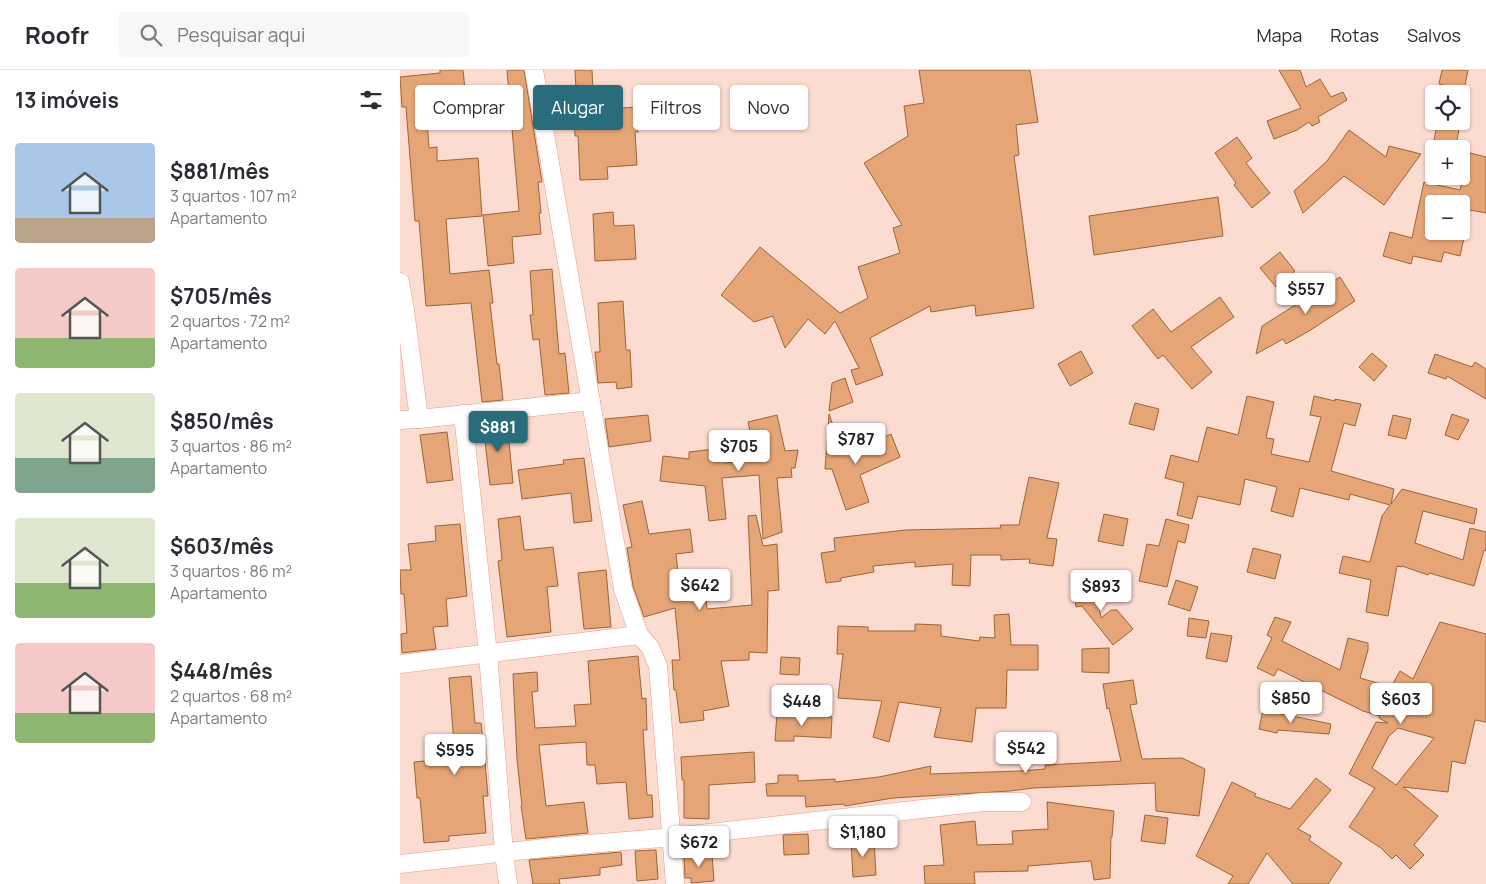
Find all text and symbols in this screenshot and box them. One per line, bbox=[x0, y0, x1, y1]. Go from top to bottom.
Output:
search box bbox=[119, 12, 469, 57]
text: Roofr bbox=[25, 18, 89, 51]
icon: search bbox=[137, 21, 165, 49]
text: Pesquisar aqui bbox=[177, 22, 305, 48]
text: Mapa bbox=[1256, 23, 1302, 47]
text: Rotas bbox=[1330, 23, 1379, 47]
text: Salvos bbox=[1407, 23, 1461, 47]
chip: Comprar bbox=[415, 85, 523, 130]
chip: Alugar bbox=[533, 85, 623, 130]
chip: Filtros bbox=[633, 85, 720, 130]
chip: Novo bbox=[730, 85, 808, 130]
map controls bbox=[1425, 85, 1470, 240]
button: locate bbox=[1425, 85, 1470, 130]
text: 13 imóveis bbox=[15, 86, 119, 114]
icon: filters bbox=[357, 86, 385, 114]
button: + bbox=[1425, 140, 1470, 185]
text: $881/mês bbox=[170, 157, 269, 185]
icon: home bbox=[55, 163, 115, 223]
text: 3 quartos · 107 m² bbox=[170, 185, 297, 207]
button: − bbox=[1425, 195, 1470, 240]
text: Apartamento bbox=[170, 207, 267, 229]
pin: $557 bbox=[1276, 272, 1336, 315]
text: $557 bbox=[1287, 278, 1325, 300]
text: $705/mês bbox=[170, 282, 272, 310]
icon: home bbox=[55, 288, 115, 348]
text: 2 quartos · 72 m² bbox=[170, 310, 290, 332]
text: Apartamento bbox=[170, 332, 267, 354]
text: $850/mês bbox=[170, 407, 274, 435]
pin: $881 bbox=[468, 410, 528, 453]
icon: home bbox=[55, 413, 115, 473]
text: $881 bbox=[480, 416, 516, 438]
pin: $787 bbox=[826, 422, 886, 465]
text: $787 bbox=[838, 428, 874, 450]
pin: $705 bbox=[709, 430, 769, 472]
text: 3 quartos · 86 m² bbox=[170, 435, 292, 457]
text: $705 bbox=[720, 435, 758, 457]
text: Apartamento bbox=[170, 457, 267, 479]
text: $603/mês bbox=[170, 532, 274, 560]
icon: home bbox=[55, 538, 115, 598]
text: 3 quartos · 86 m² bbox=[170, 560, 292, 582]
pin: $642 bbox=[670, 568, 730, 611]
pin: $893 bbox=[1071, 570, 1131, 612]
text: $642 bbox=[680, 574, 720, 596]
text: $893 bbox=[1081, 575, 1121, 597]
text: Apartamento bbox=[170, 582, 267, 604]
text: $448/mês bbox=[170, 657, 273, 685]
icon: home bbox=[55, 663, 115, 723]
pin: $850 bbox=[1261, 682, 1321, 724]
pin: $603 bbox=[1371, 682, 1431, 725]
pin: $448 bbox=[772, 684, 832, 727]
text: 2 quartos · 68 m² bbox=[170, 685, 292, 707]
text: $850 bbox=[1271, 687, 1311, 709]
text: $603 bbox=[1381, 688, 1421, 710]
text: $448 bbox=[782, 690, 822, 712]
text: Apartamento bbox=[170, 707, 267, 729]
pin: $542 bbox=[996, 732, 1056, 774]
pin: $595 bbox=[425, 734, 485, 776]
text: $542 bbox=[1007, 737, 1045, 759]
text: $595 bbox=[436, 739, 474, 761]
pin: $1,180 bbox=[822, 816, 904, 858]
text: $1,180 bbox=[840, 821, 886, 843]
pin: $672 bbox=[669, 826, 729, 868]
text: $672 bbox=[680, 831, 718, 853]

